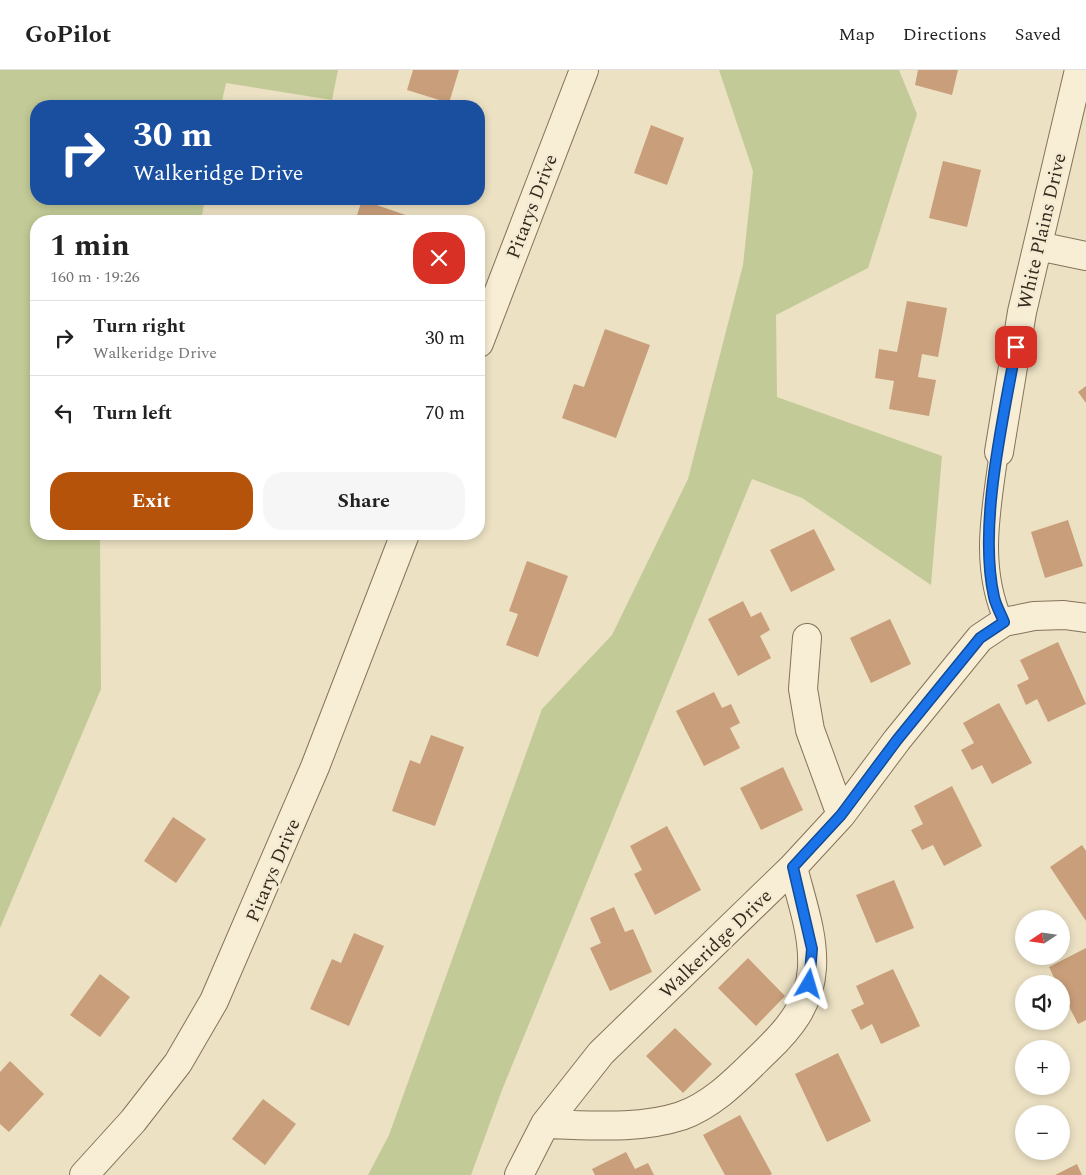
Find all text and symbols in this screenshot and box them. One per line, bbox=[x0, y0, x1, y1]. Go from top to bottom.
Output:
text: GoPilot bbox=[25, 17, 111, 53]
text: Map bbox=[839, 21, 875, 48]
text: Directions bbox=[903, 21, 987, 48]
text: Saved bbox=[1015, 21, 1061, 48]
text: 30 m bbox=[133, 109, 213, 162]
icon: right bbox=[50, 120, 115, 185]
street label: Pitarys Drive bbox=[499, 150, 566, 263]
street label: White Plains Drive bbox=[1010, 150, 1075, 312]
text: Walkeridge Drive bbox=[133, 157, 303, 190]
text: 1 min bbox=[50, 223, 130, 269]
button: close bbox=[413, 232, 465, 284]
text: 160 m · 19:26 bbox=[50, 265, 140, 289]
text: Turn right bbox=[93, 312, 186, 341]
icon: right bbox=[50, 324, 78, 352]
text: 30 m bbox=[425, 324, 465, 353]
pin bbox=[995, 326, 1037, 368]
icon: arrive bbox=[1002, 333, 1030, 361]
text: Walkeridge Drive bbox=[93, 341, 217, 365]
icon: left bbox=[50, 399, 78, 427]
text: Turn left bbox=[93, 399, 172, 428]
text: 70 m bbox=[425, 399, 465, 428]
button: Exit bbox=[50, 472, 253, 530]
button: Share bbox=[263, 472, 465, 530]
street label: Pitarys Drive bbox=[238, 814, 308, 927]
street label: Walkeridge Drive bbox=[653, 883, 779, 1006]
north arrow bbox=[1015, 910, 1070, 965]
map controls bbox=[1015, 910, 1070, 1160]
position arrow bbox=[782, 957, 834, 1009]
button: sound bbox=[1015, 975, 1070, 1030]
button: + bbox=[1015, 1040, 1070, 1095]
button: − bbox=[1015, 1105, 1070, 1160]

